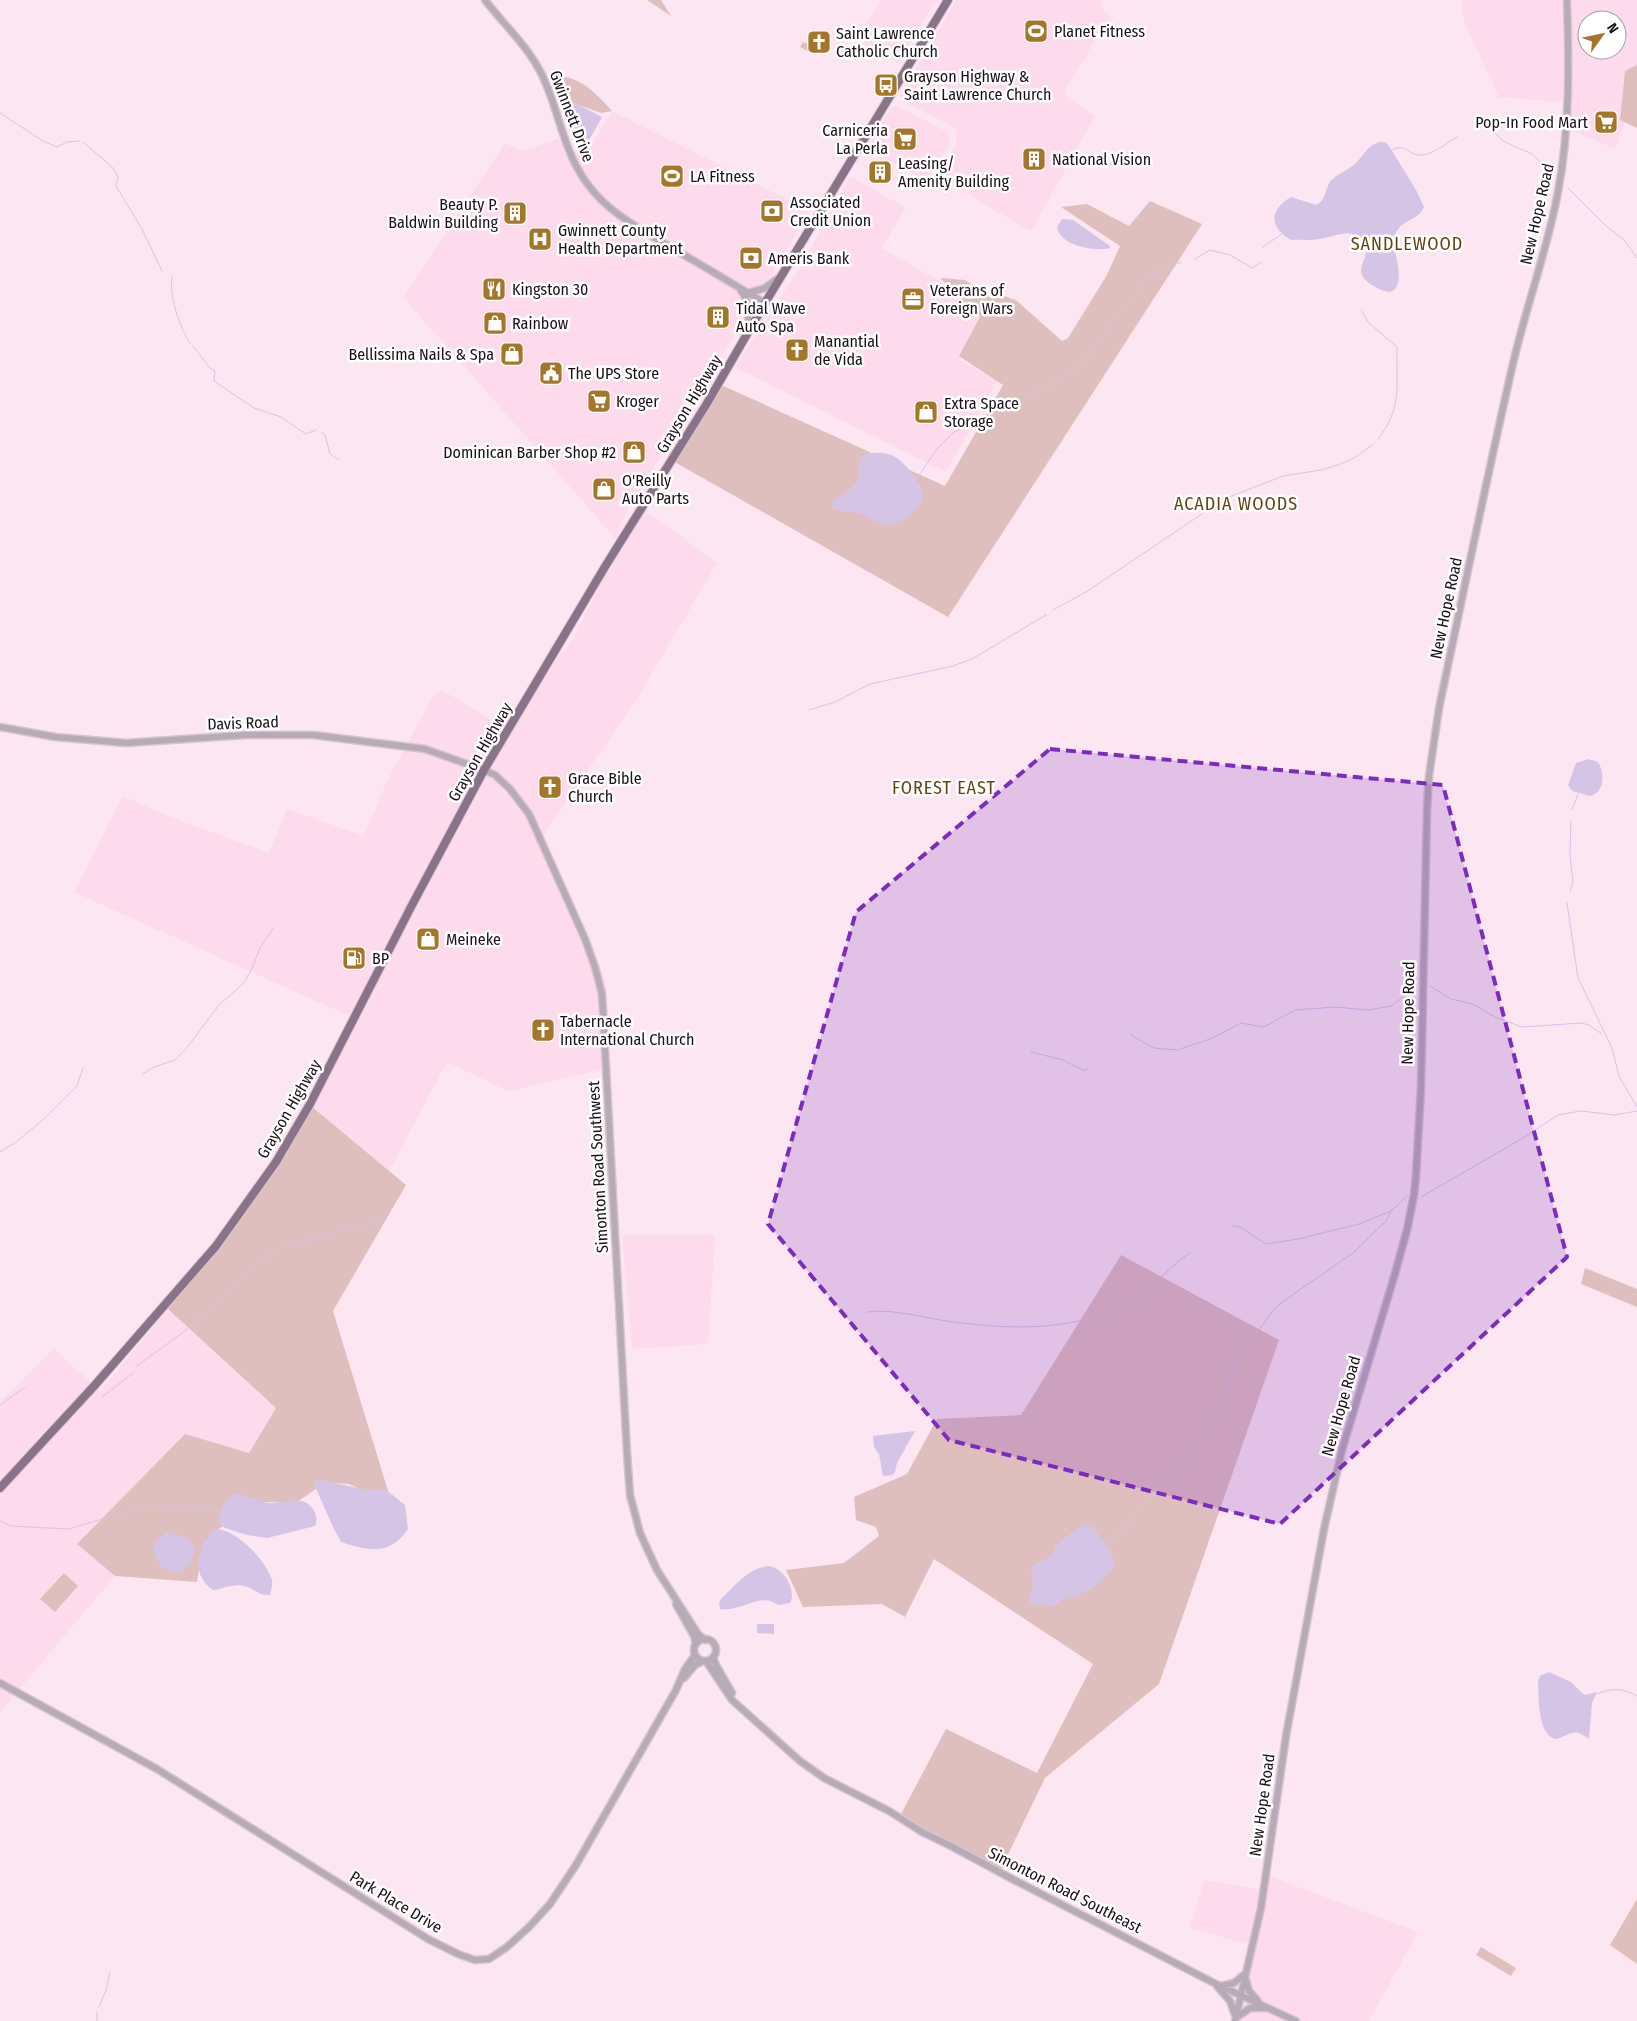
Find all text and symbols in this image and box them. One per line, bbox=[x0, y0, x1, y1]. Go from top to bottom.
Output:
north arrow bbox=[1577, 10, 1627, 60]
sports icon: Planet Fitness bbox=[1023, 18, 1049, 44]
text: N bbox=[1603, 20, 1622, 36]
place label: Planet Fitness bbox=[1054, 22, 1145, 41]
place label: Saint Lawrence Catholic Church bbox=[836, 24, 938, 61]
church icon: Saint Lawrence Catholic Church bbox=[806, 29, 832, 55]
place label: Grayson Highway & Saint Lawrence Church bbox=[904, 67, 1051, 104]
street label: Gwinnett Drive bbox=[546, 68, 598, 165]
bus stop icon: Grayson Highway & Saint Lawrence Church bbox=[873, 72, 899, 98]
supermarket icon: Pop-In Food Mart bbox=[1593, 109, 1619, 135]
place label: Pop-In Food Mart bbox=[1475, 113, 1589, 132]
place label: Carniceria La Perla bbox=[822, 121, 888, 158]
supermarket icon: Carniceria La Perla bbox=[892, 126, 918, 152]
building icon: National Vision bbox=[1021, 146, 1047, 172]
place label: National Vision bbox=[1052, 150, 1151, 169]
place label: Leasing/ Amenity Building bbox=[898, 154, 1010, 191]
building icon: Leasing/ Amenity Building bbox=[867, 159, 893, 185]
street label: New Hope Road bbox=[1516, 162, 1558, 266]
sports icon: LA Fitness bbox=[659, 163, 685, 189]
place label: LA Fitness bbox=[690, 167, 755, 186]
place label: Associated Credit Union bbox=[790, 193, 871, 230]
place label: Beauty P. Baldwin Building bbox=[388, 195, 498, 232]
bank icon: Associated Credit Union bbox=[759, 198, 785, 224]
building icon: Beauty P. Baldwin Building bbox=[502, 200, 528, 226]
place label: Gwinnett County Health Department bbox=[558, 221, 684, 258]
hospital icon: Gwinnett County Health Department bbox=[527, 226, 553, 252]
district label: SANDLEWOOD bbox=[1351, 233, 1463, 255]
bank icon: Ameris Bank bbox=[738, 245, 764, 271]
place label: Ameris Bank bbox=[768, 249, 850, 268]
restaurant icon: Kingston 30 bbox=[481, 276, 507, 302]
place label: Kingston 30 bbox=[512, 280, 588, 299]
place label: Veterans of Foreign Wars bbox=[930, 281, 1013, 318]
office icon: Veterans of Foreign Wars bbox=[900, 286, 926, 312]
place label: Tidal Wave Auto Spa bbox=[736, 299, 806, 336]
building icon: Tidal Wave Auto Spa bbox=[705, 304, 731, 330]
shop icon: Rainbow bbox=[482, 310, 508, 336]
place label: Rainbow bbox=[512, 314, 569, 333]
place label: Manantial de Vida bbox=[814, 332, 879, 369]
church icon: Manantial de Vida bbox=[784, 337, 810, 363]
shop icon: Bellissima Nails & Spa bbox=[499, 341, 525, 367]
place label: Bellissima Nails & Spa bbox=[348, 345, 494, 364]
street label: Grayson Highway bbox=[652, 351, 726, 456]
public building icon: The UPS Store bbox=[538, 360, 564, 386]
place label: The UPS Store bbox=[568, 364, 659, 383]
supermarket icon: Kroger bbox=[586, 388, 612, 414]
place label: Kroger bbox=[616, 392, 659, 411]
place label: Extra Space Storage bbox=[944, 394, 1019, 431]
shop icon: Extra Space Storage bbox=[913, 399, 939, 425]
shop icon: Dominican Barber Shop #2 bbox=[621, 439, 647, 465]
place label: Dominican Barber Shop #2 bbox=[443, 443, 616, 462]
place label: O'Reilly Auto Parts bbox=[622, 471, 689, 508]
shop icon: O'Reilly Auto Parts bbox=[591, 476, 617, 502]
district label: ACADIA WOODS bbox=[1174, 493, 1298, 515]
street label: New Hope Road bbox=[1426, 555, 1466, 661]
street label: Grayson Highway bbox=[444, 698, 516, 805]
street label: Davis Road bbox=[207, 712, 279, 734]
place label: Grace Bible Church bbox=[568, 769, 642, 806]
church icon: Grace Bible Church bbox=[537, 774, 563, 800]
district label: FOREST EAST bbox=[892, 777, 996, 799]
shop icon: Meineke bbox=[415, 926, 441, 952]
place label: Meineke bbox=[446, 930, 501, 949]
fuel station icon: BP bbox=[341, 945, 367, 971]
place label: BP bbox=[372, 949, 389, 968]
street label: New Hope Road bbox=[1398, 961, 1418, 1065]
place label: Tabernacle International Church bbox=[560, 1012, 694, 1049]
church icon: Tabernacle International Church bbox=[530, 1017, 556, 1043]
street label: Grayson Highway bbox=[253, 1055, 325, 1162]
street label: Simonton Road Southwest bbox=[584, 1080, 612, 1254]
street label: New Hope Road bbox=[1318, 1354, 1364, 1458]
street label: New Hope Road bbox=[1245, 1753, 1279, 1857]
street label: Simonton Road Southeast bbox=[985, 1843, 1146, 1937]
street label: Park Place Drive bbox=[346, 1867, 446, 1937]

